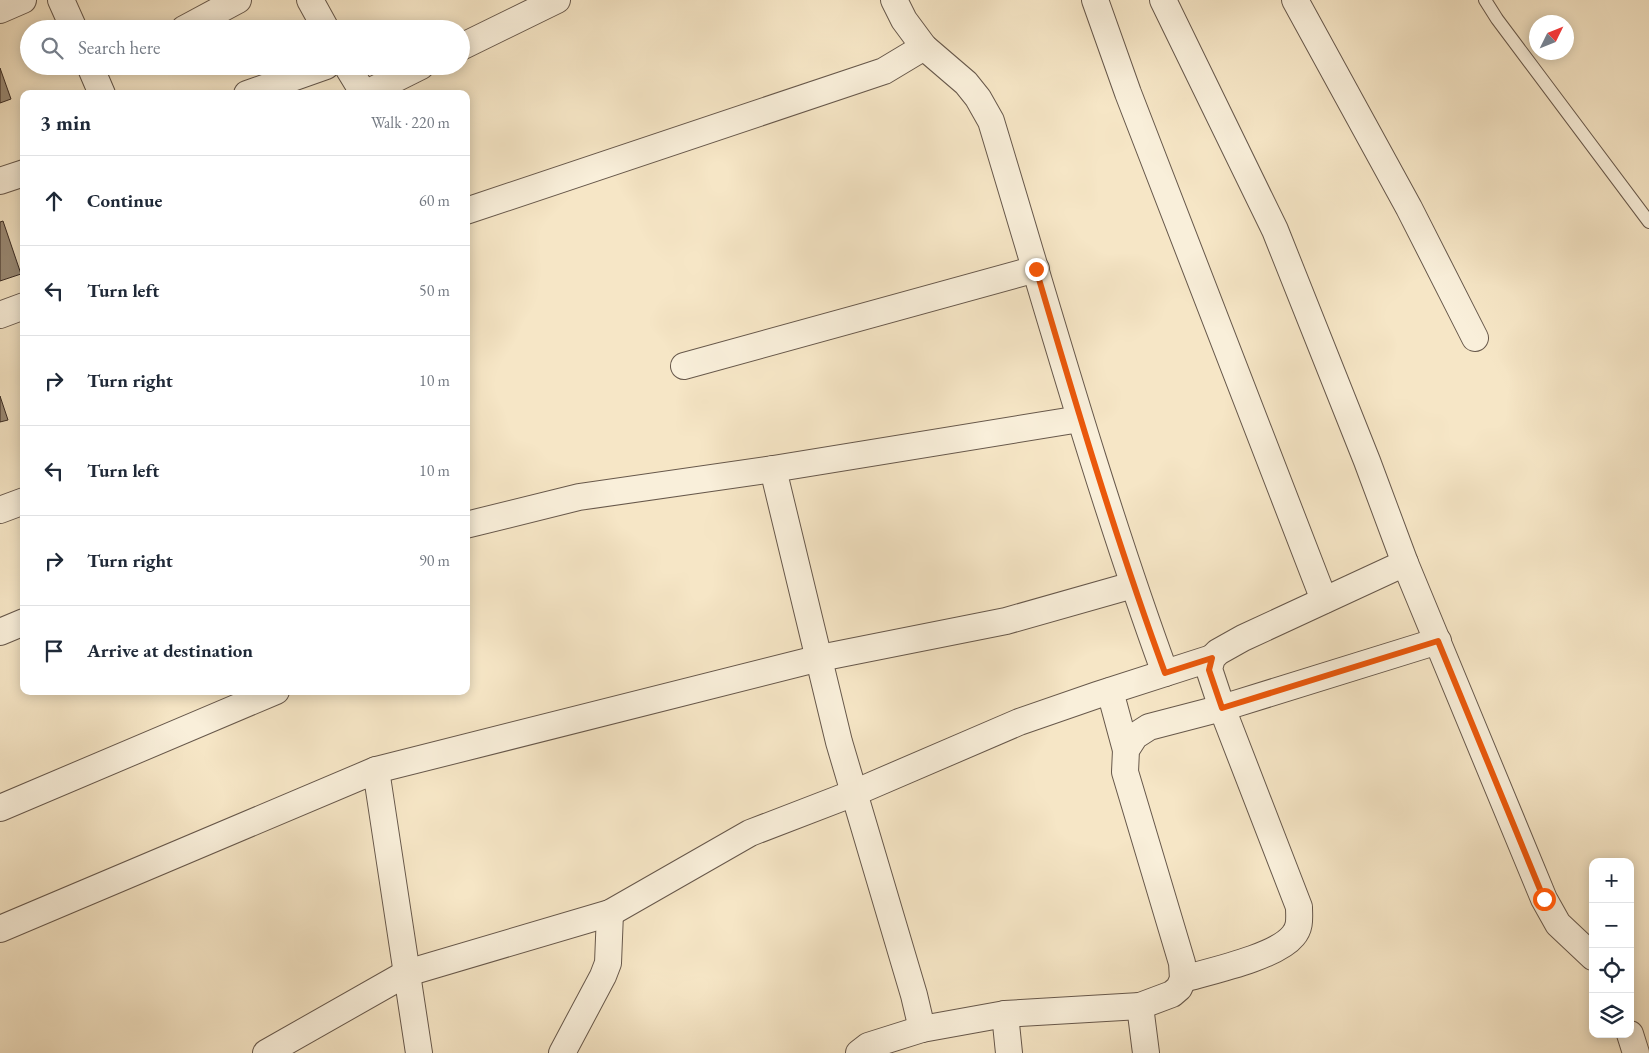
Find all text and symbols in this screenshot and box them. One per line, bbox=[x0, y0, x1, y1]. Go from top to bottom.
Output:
north arrow bbox=[1529, 15, 1574, 60]
search box bbox=[20, 20, 470, 75]
icon: search bbox=[38, 34, 66, 62]
text: Search here bbox=[78, 35, 160, 60]
text: 3 min bbox=[40, 109, 91, 136]
text: Walk · 220 m bbox=[371, 112, 450, 133]
icon: ahead bbox=[40, 187, 68, 215]
text: Continue bbox=[87, 188, 162, 213]
text: 60 m bbox=[419, 190, 450, 211]
route end bbox=[1025, 258, 1048, 281]
icon: left bbox=[40, 277, 68, 305]
text: Turn left bbox=[87, 278, 159, 303]
text: 50 m bbox=[419, 280, 450, 301]
icon: right bbox=[40, 367, 68, 395]
text: Turn right bbox=[87, 368, 173, 393]
text: 10 m bbox=[419, 370, 450, 391]
icon: left bbox=[40, 457, 68, 485]
text: Turn left bbox=[87, 458, 159, 483]
text: 10 m bbox=[419, 460, 450, 481]
icon: right bbox=[40, 547, 68, 575]
text: Turn right bbox=[87, 548, 173, 573]
text: 90 m bbox=[419, 550, 450, 571]
icon: arrive bbox=[40, 637, 68, 665]
text: Arrive at destination bbox=[87, 638, 253, 663]
map controls bbox=[1589, 858, 1634, 1038]
button: + bbox=[1589, 858, 1634, 903]
route start bbox=[1533, 888, 1556, 911]
button: − bbox=[1589, 903, 1634, 948]
button: locate bbox=[1589, 948, 1634, 993]
button: layers bbox=[1589, 993, 1634, 1038]

